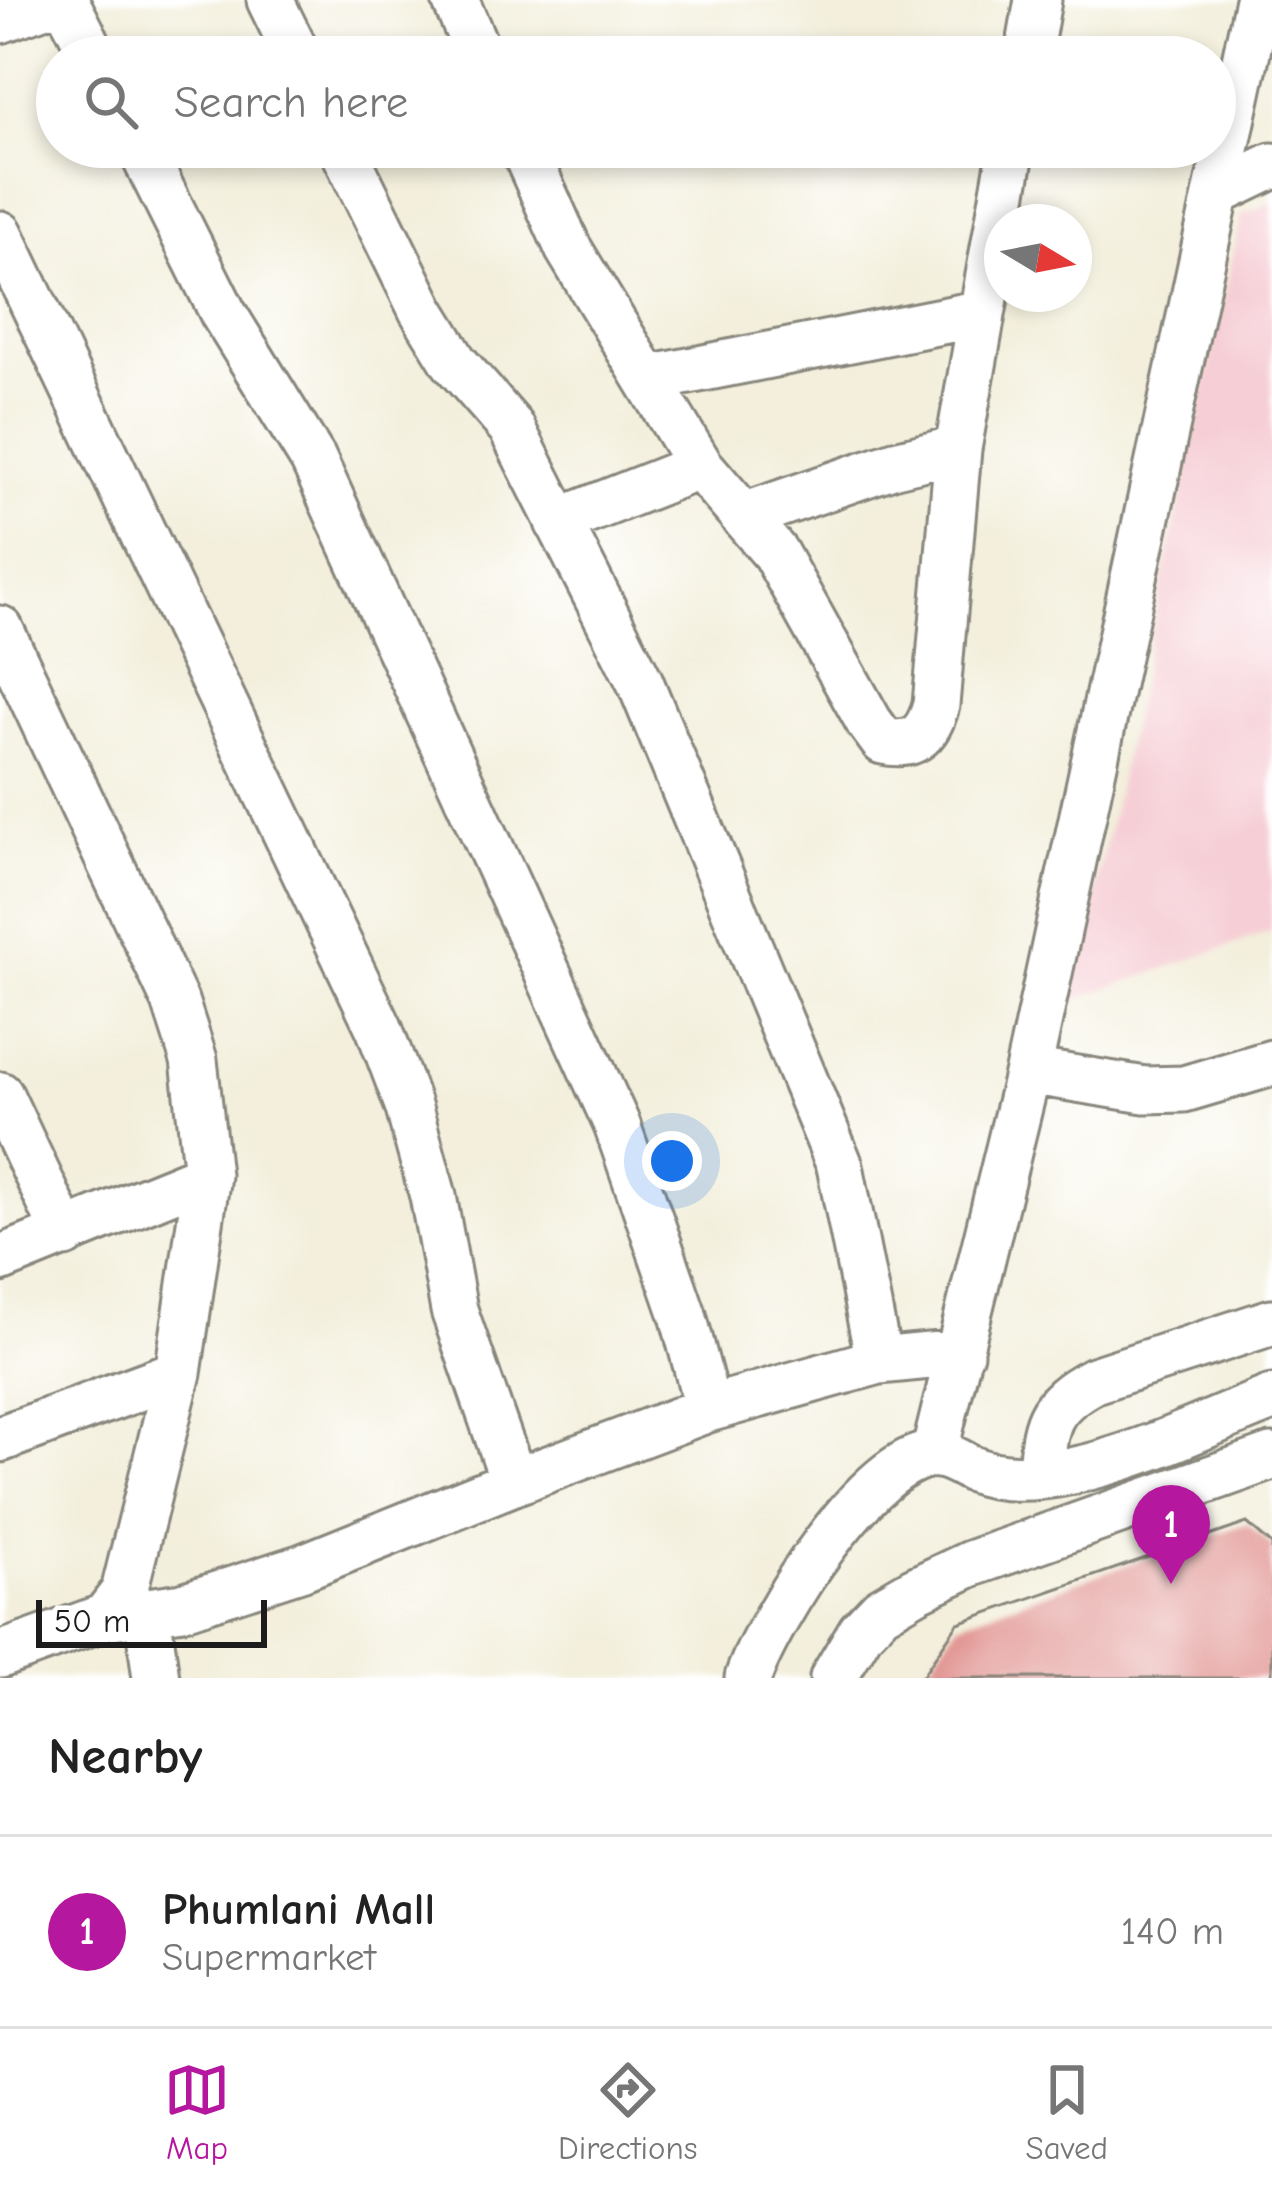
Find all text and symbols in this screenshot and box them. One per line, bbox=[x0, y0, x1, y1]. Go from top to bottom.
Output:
search box bbox=[36, 36, 1236, 168]
icon: search bbox=[78, 69, 144, 135]
text: Search here bbox=[174, 76, 408, 128]
north arrow bbox=[984, 204, 1092, 312]
your location bbox=[642, 1131, 702, 1191]
pin: 1 bbox=[1132, 1485, 1210, 1584]
scale bar bbox=[36, 1594, 267, 1647]
text: 50 m bbox=[54, 1602, 130, 1640]
text: Nearby bbox=[48, 1727, 202, 1786]
text: Phumlani Mall bbox=[162, 1883, 435, 1935]
text: 1 bbox=[79, 1909, 95, 1954]
text: 140 m bbox=[1121, 1909, 1224, 1954]
text: Supermarket bbox=[162, 1935, 376, 1980]
tab: Map bbox=[164, 2057, 230, 2167]
tab: Directions bbox=[558, 2057, 698, 2167]
tab: Saved bbox=[1026, 2057, 1108, 2167]

